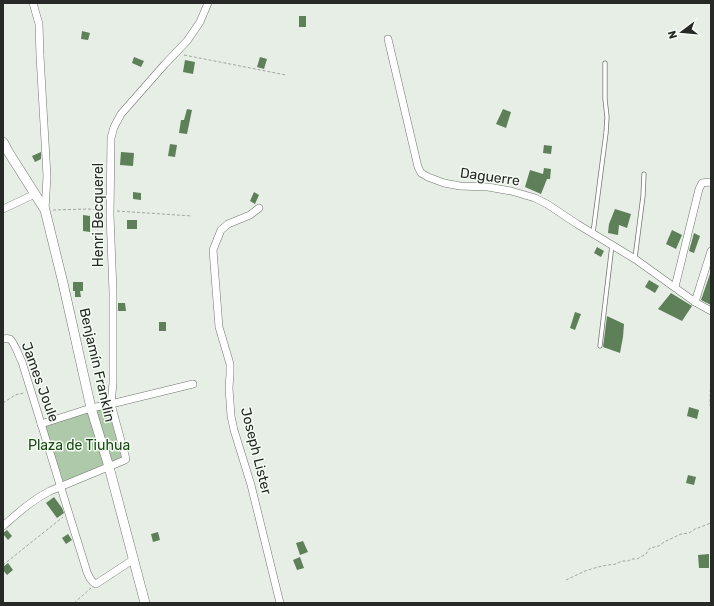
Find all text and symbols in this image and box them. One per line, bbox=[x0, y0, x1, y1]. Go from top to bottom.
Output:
north arrow bbox=[662, 12, 702, 52]
text: N bbox=[666, 29, 680, 40]
street label: Henri Becquerel bbox=[90, 163, 107, 267]
street label: Daguerre bbox=[459, 164, 521, 190]
street label: Benjamín Franklin bbox=[76, 306, 118, 424]
street label: James Joule bbox=[18, 340, 62, 425]
street label: Joseph Lister bbox=[237, 406, 275, 497]
park label: Plaza de Tiuhua bbox=[28, 437, 130, 454]

